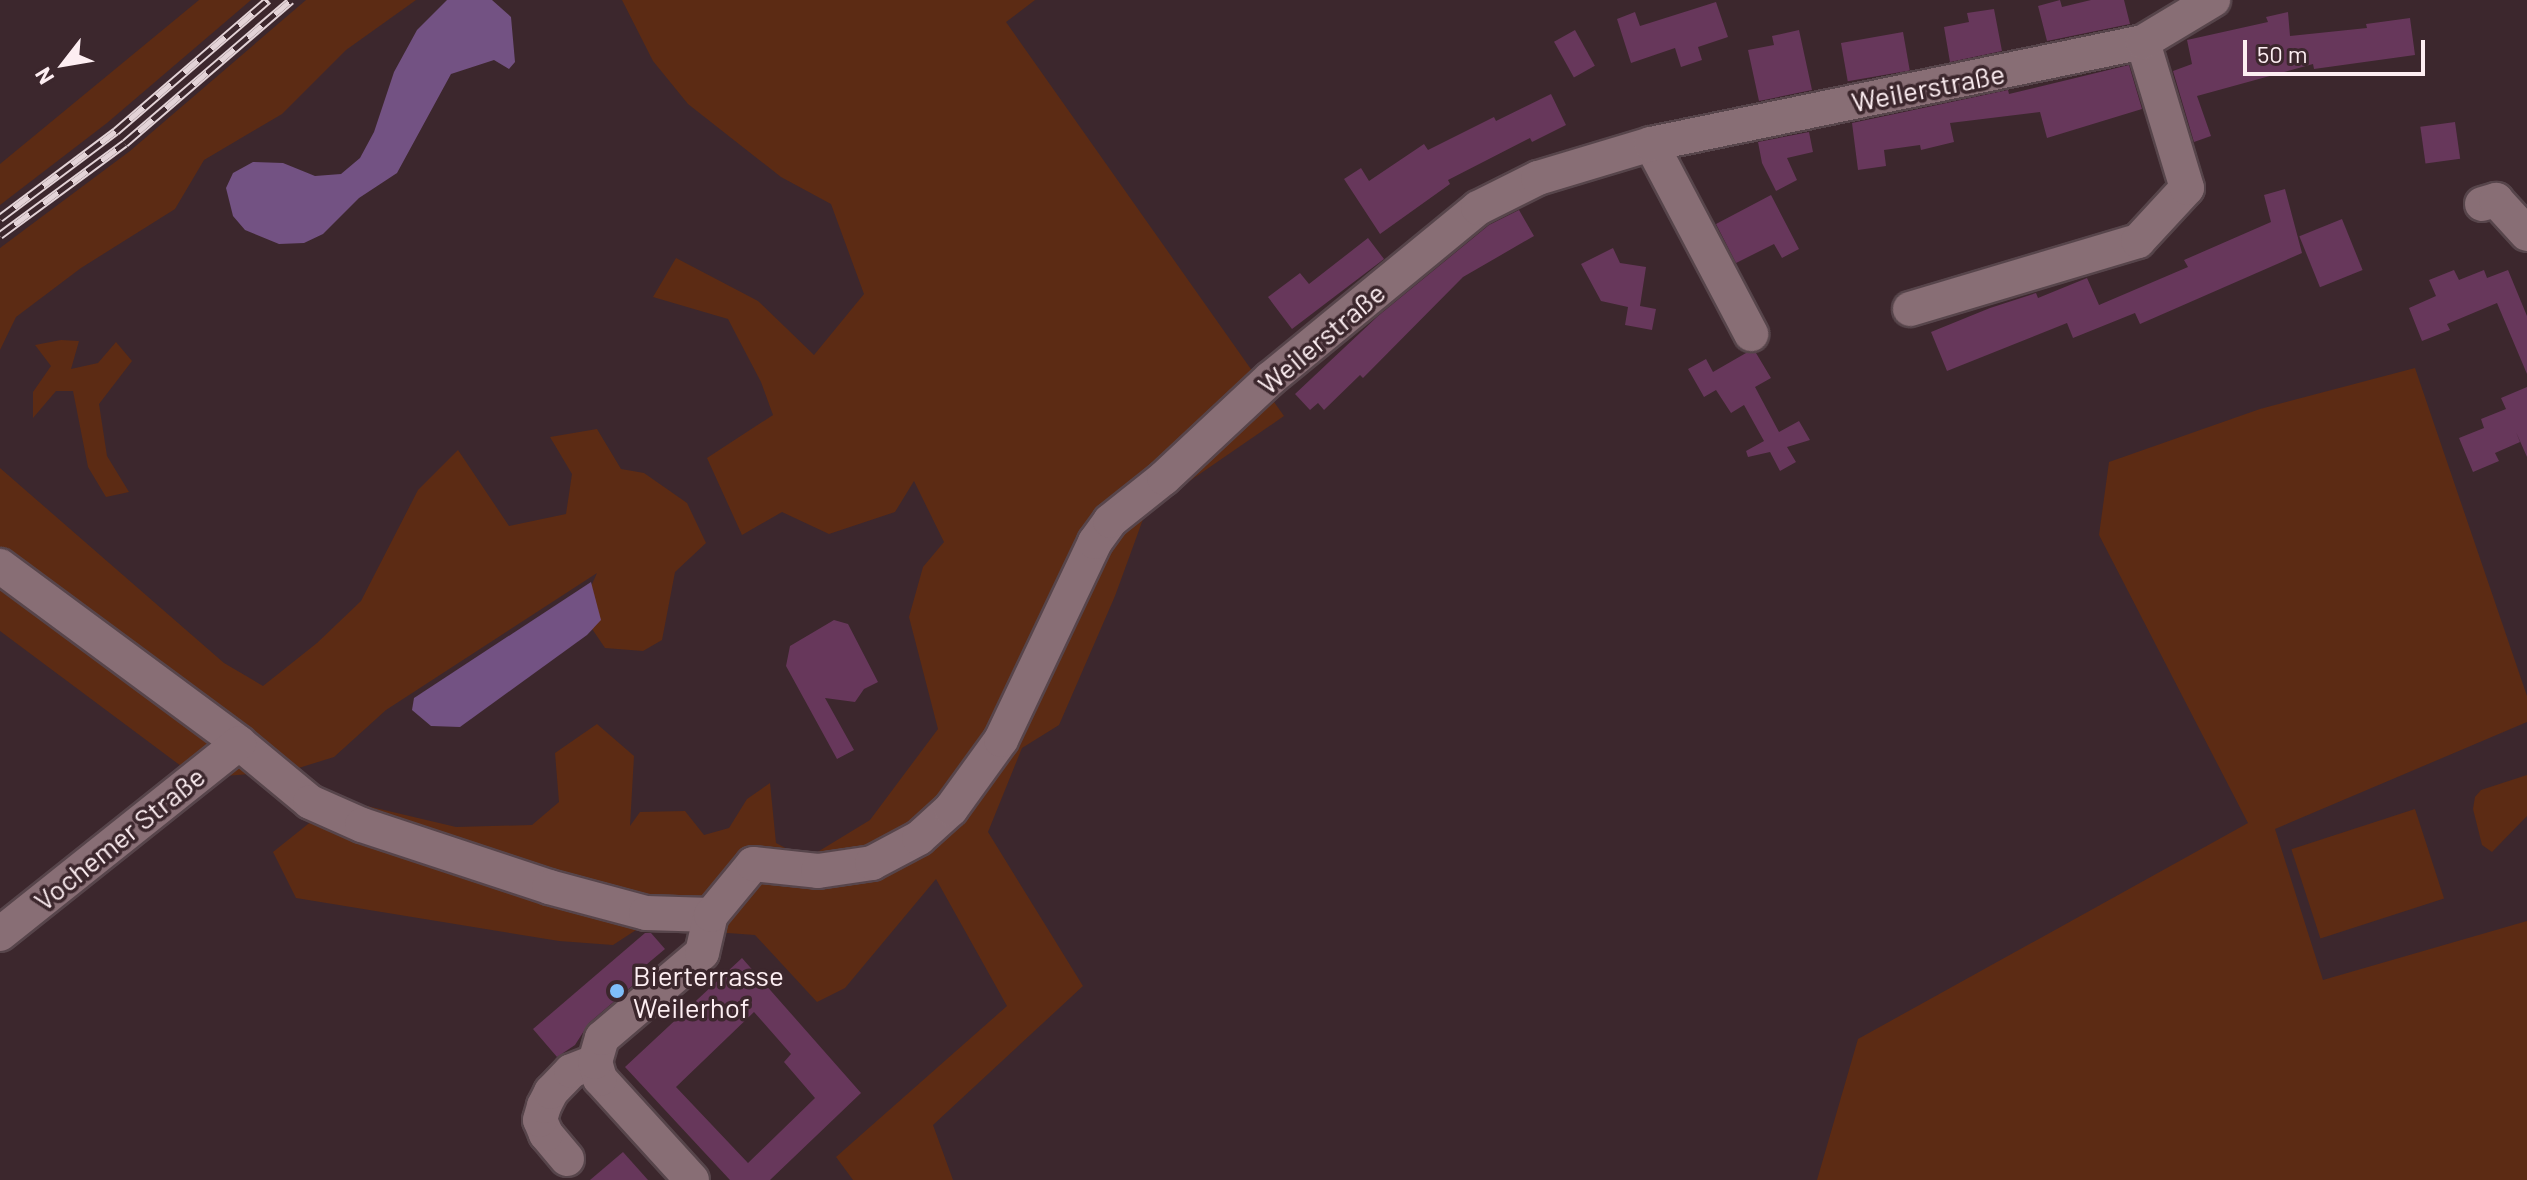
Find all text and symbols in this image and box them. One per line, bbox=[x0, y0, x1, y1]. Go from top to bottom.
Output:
north arrow bbox=[24, 24, 104, 104]
scale bar bbox=[2247, 24, 2429, 74]
text: 50 m bbox=[2257, 39, 2308, 68]
street label: Weilerstraße bbox=[1849, 56, 2007, 118]
text: N bbox=[29, 63, 58, 89]
street label: Weilerstraße bbox=[1251, 275, 1391, 401]
street label: Vochemer Straße bbox=[27, 759, 211, 917]
place label: Bierterrasse Weilerhof bbox=[633, 958, 784, 1024]
marker: Bierterrasse Weilerhof bbox=[608, 982, 626, 1000]

